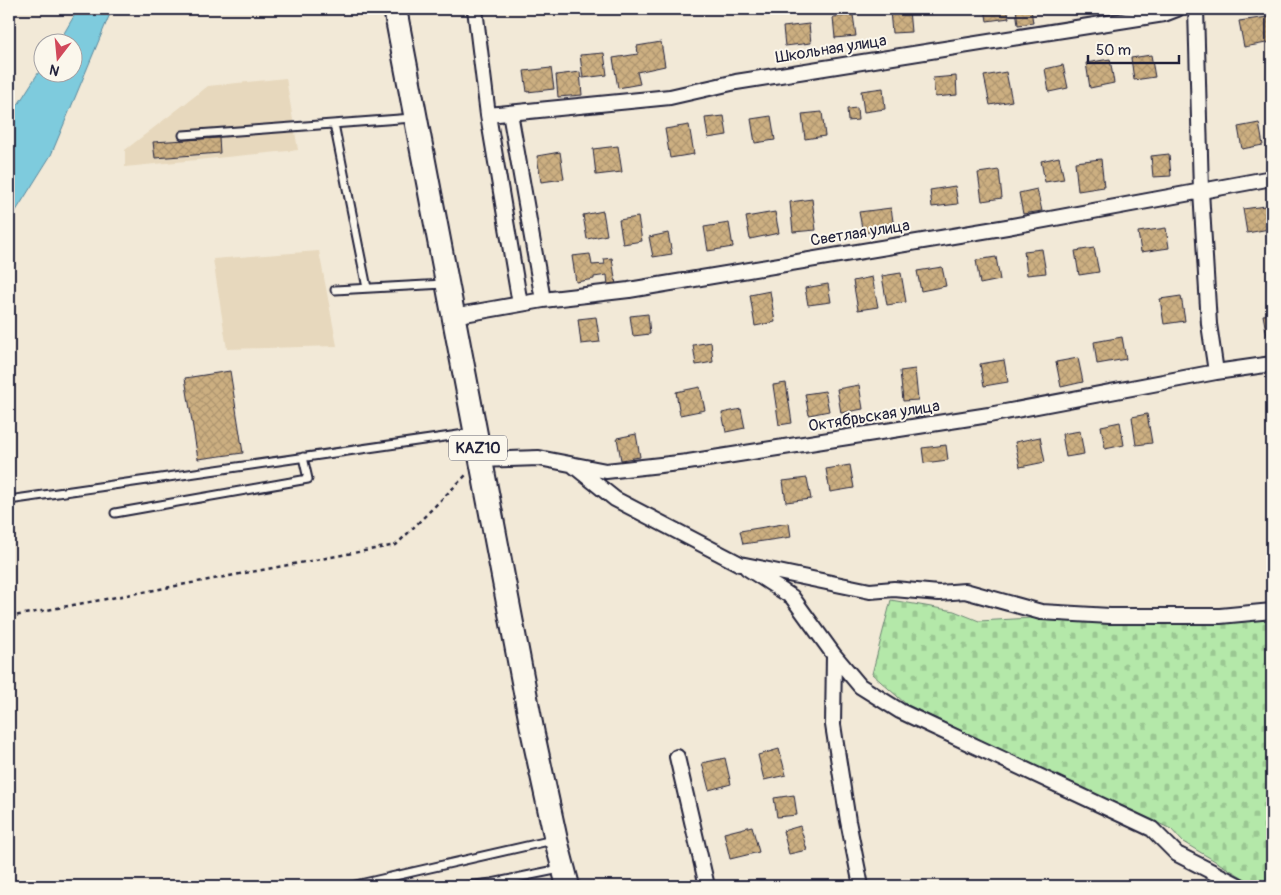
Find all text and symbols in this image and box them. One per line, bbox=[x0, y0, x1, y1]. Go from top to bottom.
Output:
street label: Школьная улица bbox=[774, 30, 888, 68]
north arrow bbox=[32, 32, 82, 82]
scale bar bbox=[1088, 32, 1180, 64]
text: 50 m bbox=[1096, 41, 1131, 60]
text: N bbox=[48, 61, 61, 79]
street label: Светлая улица bbox=[809, 215, 911, 251]
street label: Октябрьская улица bbox=[807, 396, 941, 436]
road number: KAZ10 bbox=[449, 436, 507, 460]

